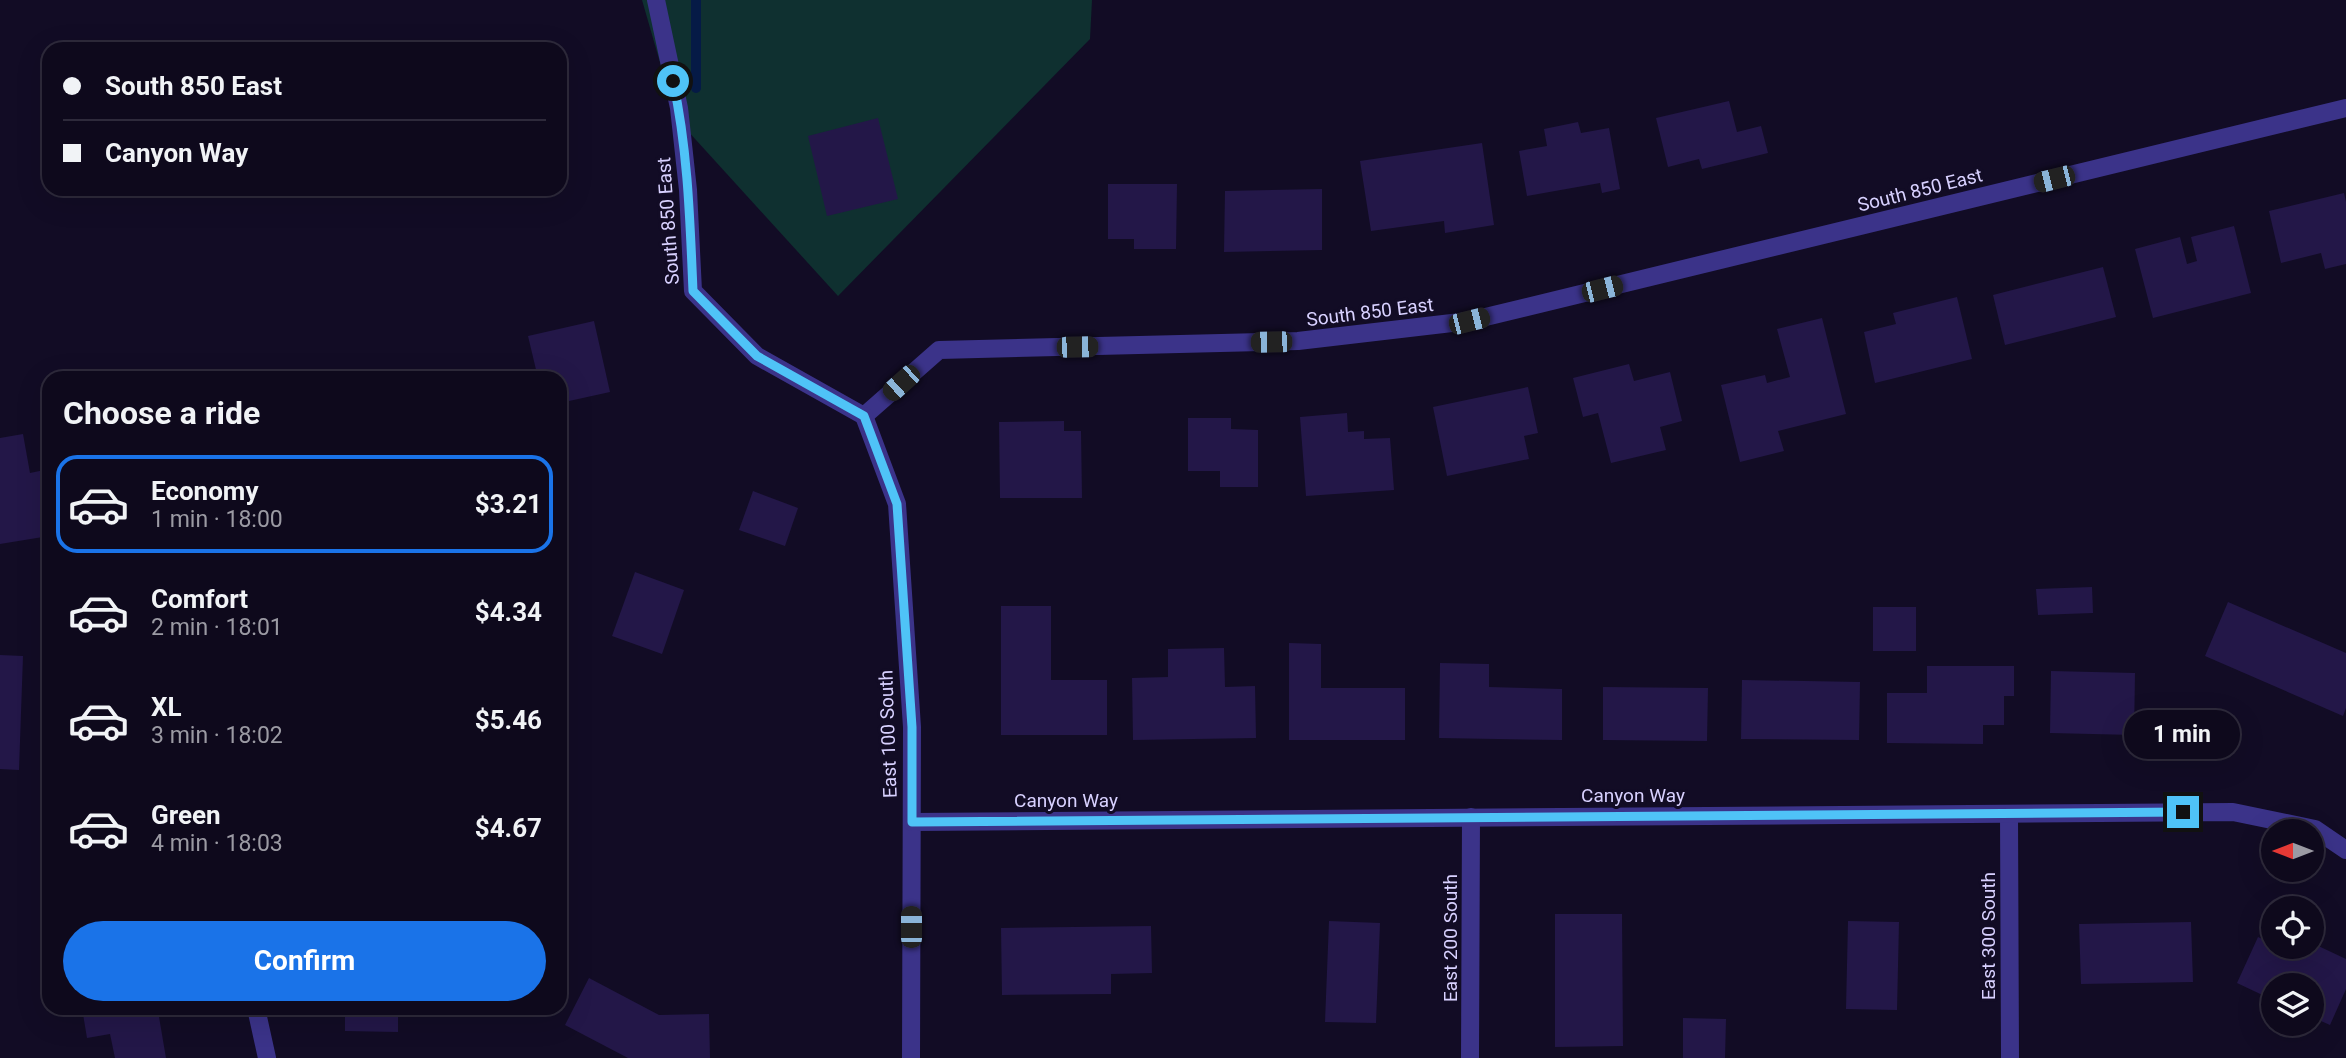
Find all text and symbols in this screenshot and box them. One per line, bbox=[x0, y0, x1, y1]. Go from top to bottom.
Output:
route start bbox=[657, 65, 689, 97]
text: South 850 East bbox=[105, 71, 282, 101]
text: Canyon Way bbox=[105, 138, 248, 168]
street label: South 850 East bbox=[652, 156, 684, 286]
street label: South 850 East bbox=[1855, 163, 1985, 217]
car bbox=[2032, 164, 2077, 194]
car bbox=[1580, 274, 1625, 304]
street label: South 850 East bbox=[1305, 293, 1435, 331]
car bbox=[1447, 306, 1492, 336]
car bbox=[1250, 331, 1293, 353]
car bbox=[1056, 336, 1099, 358]
car bbox=[879, 361, 924, 405]
text: Choose a ride bbox=[63, 394, 260, 432]
icon: car bbox=[67, 473, 130, 536]
text: Economy bbox=[151, 476, 258, 506]
text: $3.21 bbox=[475, 489, 542, 519]
text: 1 min · 18:00 bbox=[151, 506, 283, 533]
icon: car bbox=[67, 581, 130, 644]
text: Comfort bbox=[151, 584, 248, 614]
text: $4.34 bbox=[475, 597, 542, 627]
text: 2 min · 18:01 bbox=[151, 614, 283, 641]
street label: East 100 South bbox=[874, 670, 902, 798]
icon: car bbox=[67, 689, 130, 752]
text: XL bbox=[151, 692, 182, 722]
text: $5.46 bbox=[475, 705, 542, 735]
callout: 1 min bbox=[2125, 710, 2241, 760]
text: 1 min bbox=[2153, 721, 2211, 748]
text: 3 min · 18:02 bbox=[151, 722, 283, 749]
street label: Canyon Way bbox=[1581, 784, 1685, 807]
street label: Canyon Way bbox=[1014, 789, 1118, 812]
route end bbox=[2167, 796, 2199, 828]
icon: car bbox=[67, 797, 130, 860]
text: Green bbox=[151, 800, 221, 830]
text: $4.67 bbox=[475, 813, 542, 843]
north arrow bbox=[2261, 819, 2324, 882]
map controls bbox=[2261, 819, 2324, 1036]
text: 4 min · 18:03 bbox=[151, 830, 283, 857]
street label: East 300 South bbox=[1977, 872, 2000, 1000]
street label: East 200 South bbox=[1439, 874, 1462, 1002]
button: locate bbox=[2261, 896, 2324, 959]
car bbox=[901, 906, 922, 948]
button: Confirm bbox=[63, 921, 546, 1001]
button: layers bbox=[2261, 973, 2324, 1036]

